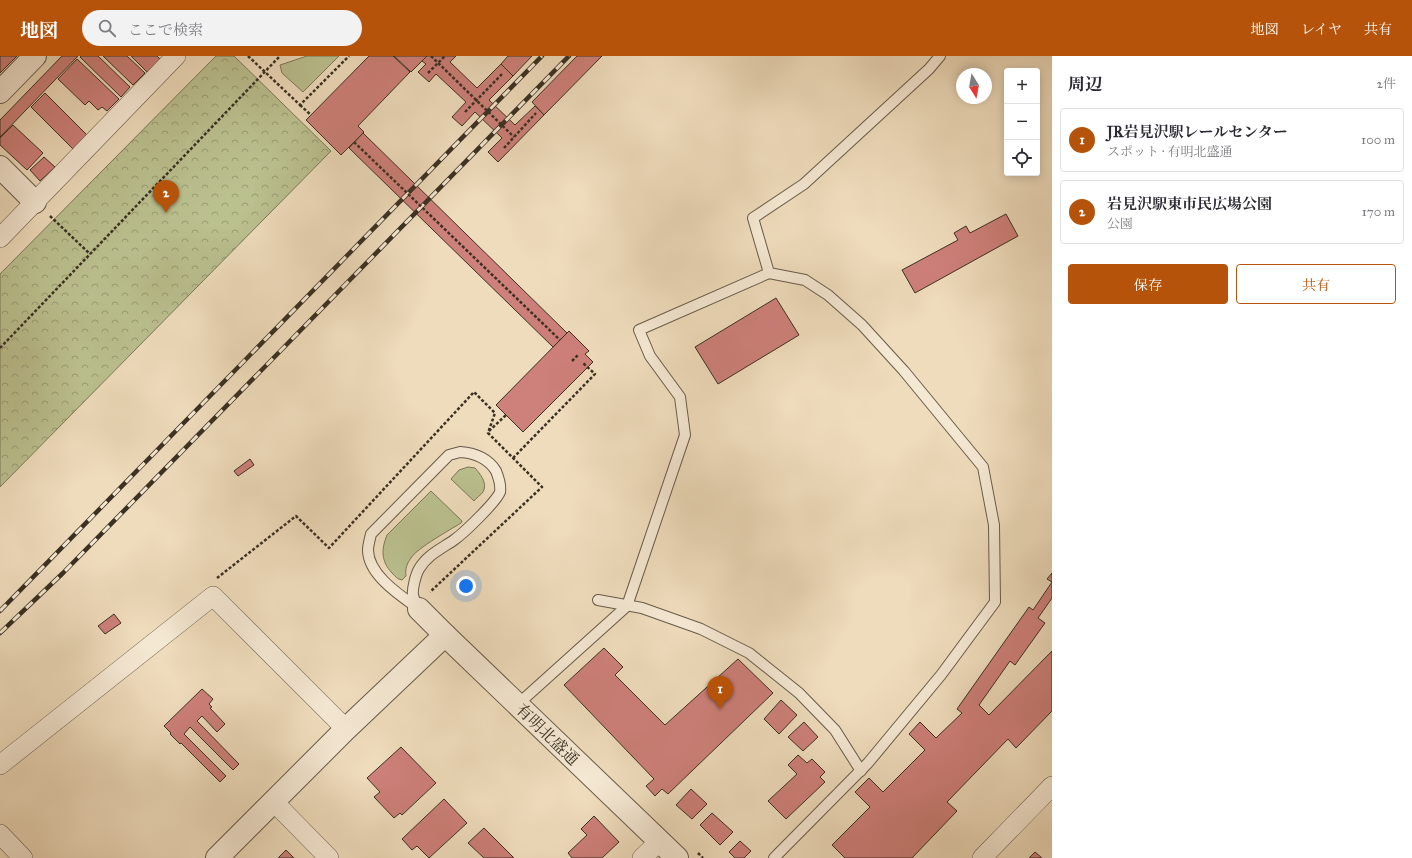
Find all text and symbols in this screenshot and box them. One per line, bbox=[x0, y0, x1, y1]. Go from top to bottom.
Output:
search box bbox=[82, 10, 362, 46]
icon: search bbox=[96, 17, 118, 39]
text: 地図 bbox=[20, 19, 58, 42]
text: ここで検索 bbox=[128, 21, 203, 39]
text: 地図 bbox=[1251, 21, 1279, 38]
text: レイヤ bbox=[1301, 21, 1342, 38]
text: 共有 bbox=[1364, 21, 1392, 38]
north arrow bbox=[956, 68, 992, 104]
map controls bbox=[1004, 68, 1040, 176]
button: + bbox=[1004, 68, 1040, 104]
text: 周辺 bbox=[1068, 74, 1102, 95]
text: 2件 bbox=[1377, 76, 1396, 92]
button: − bbox=[1004, 104, 1040, 140]
text: JR岩見沢駅レールセンター bbox=[1107, 123, 1288, 141]
text: 1 bbox=[1079, 132, 1085, 148]
text: 100 m bbox=[1361, 132, 1395, 148]
button: locate bbox=[1004, 140, 1040, 176]
text: スポット · 有明北盛通 bbox=[1107, 144, 1232, 160]
pin: 2 bbox=[153, 180, 179, 213]
text: 岩見沢駅東市民広場公園 bbox=[1107, 195, 1272, 213]
text: 2 bbox=[1079, 204, 1085, 220]
text: 170 m bbox=[1362, 204, 1395, 220]
text: 公園 bbox=[1107, 216, 1133, 232]
button: 保存 bbox=[1068, 264, 1228, 304]
button: 共有 bbox=[1236, 264, 1396, 304]
your location bbox=[456, 576, 476, 596]
pin: 1 bbox=[707, 676, 733, 709]
street label: 有明北盛通 bbox=[512, 700, 583, 769]

